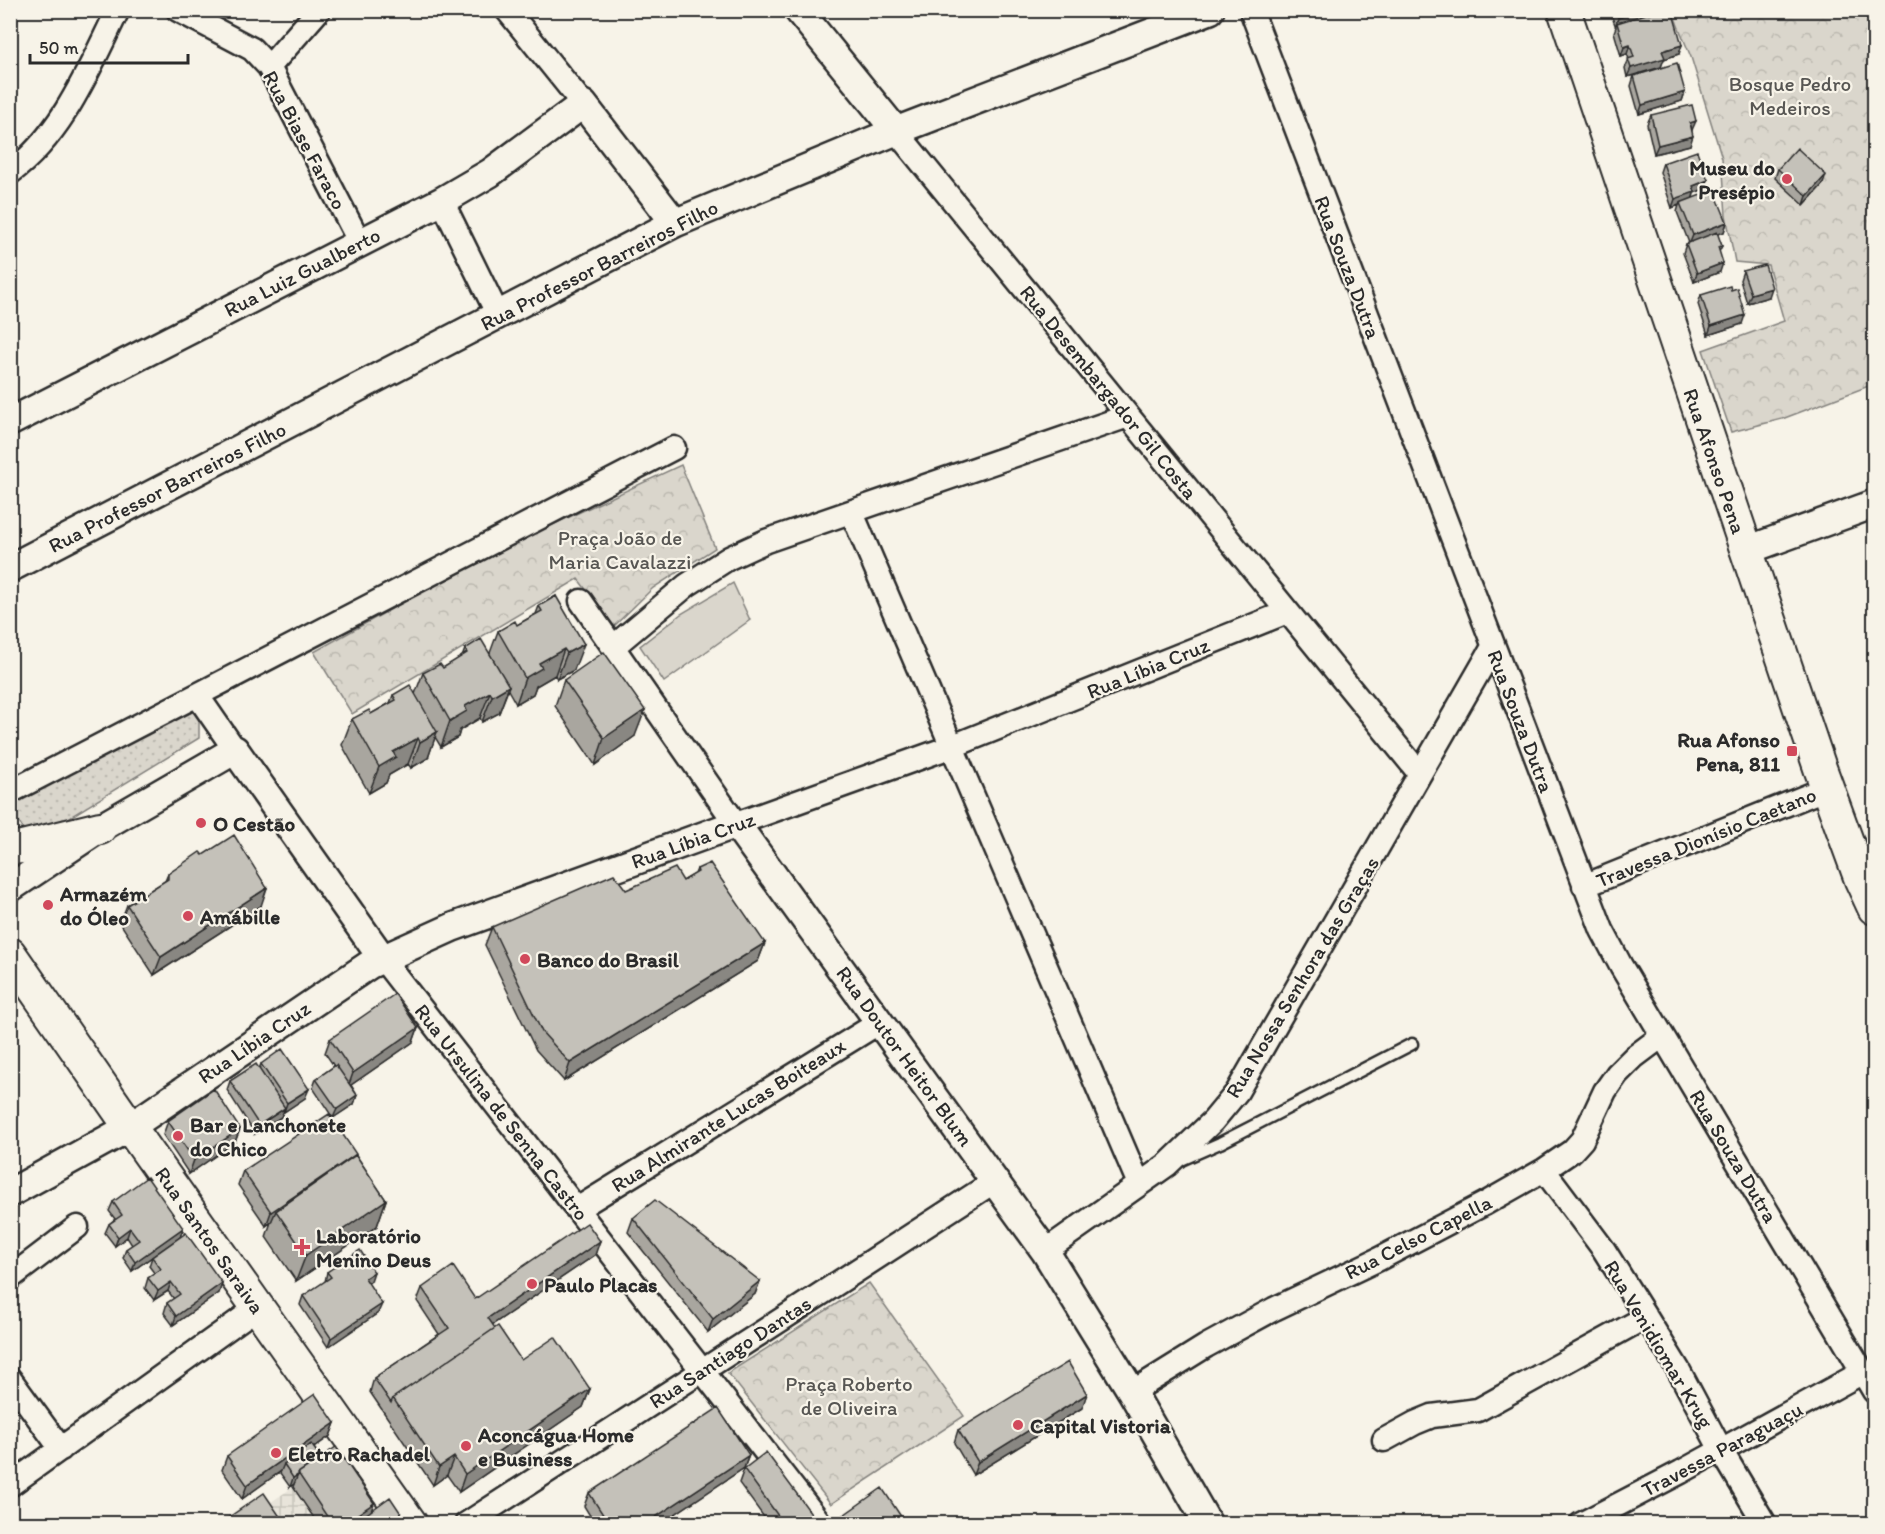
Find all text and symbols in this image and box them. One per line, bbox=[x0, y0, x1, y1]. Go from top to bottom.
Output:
scale bar bbox=[30, 27, 188, 65]
text: 50 m bbox=[39, 37, 79, 59]
street label: Rua Biase Faraco bbox=[258, 66, 352, 214]
park label: Bosque Pedro Medeiros bbox=[1729, 71, 1851, 120]
place label: Museu do Presépio bbox=[1689, 155, 1775, 205]
marker: Museu do Presépio bbox=[1780, 172, 1794, 186]
street label: Rua Souza Dutra bbox=[1309, 192, 1387, 342]
street label: Rua Professor Barreiros Filho bbox=[476, 194, 722, 336]
street label: Rua Luiz Gualberto bbox=[220, 222, 384, 322]
street label: Rua Desembargador Gil Costa bbox=[1015, 280, 1203, 504]
street label: Rua Afonso Pena bbox=[1678, 385, 1752, 537]
street label: Rua Professor Barreiros Filho bbox=[44, 416, 290, 558]
park label: Praça João de Maria Cavalazzi bbox=[549, 525, 691, 574]
street label: Rua Líbia Cruz bbox=[1083, 632, 1213, 704]
street label: Rua Souza Dutra bbox=[1482, 646, 1560, 796]
place label: Rua Afonso Pena, 811 bbox=[1677, 727, 1780, 776]
marker: Rua Afonso Pena, 811 bbox=[1785, 744, 1799, 758]
street label: Travessa Dionísio Caetano bbox=[1592, 781, 1820, 893]
street label: Rua Líbia Cruz bbox=[628, 806, 759, 874]
place label: O Cestão bbox=[213, 811, 296, 836]
marker: O Cestão bbox=[194, 816, 208, 830]
street label: Rua Nossa Senhora das Graças bbox=[1220, 852, 1384, 1102]
place label: Armazém do Óleo bbox=[59, 881, 147, 930]
marker: Armazém do Óleo bbox=[41, 898, 55, 912]
place label: Amábille bbox=[199, 904, 280, 929]
marker: Amábille bbox=[181, 909, 195, 923]
place label: Banco do Brasil bbox=[537, 947, 680, 972]
marker: Banco do Brasil bbox=[518, 952, 532, 966]
street label: Rua Doutor Heitor Blum bbox=[831, 961, 979, 1151]
street label: Rua Líbia Cruz bbox=[193, 995, 315, 1089]
street label: Rua Ursulina de Senna Castro bbox=[410, 999, 594, 1225]
street label: Rua Almirante Lucas Boiteaux bbox=[606, 1032, 850, 1198]
street label: Rua Souza Dutra bbox=[1684, 1085, 1784, 1227]
place label: Bar e Lanchonete do Chico bbox=[190, 1112, 346, 1161]
marker: Bar e Lanchonete do Chico bbox=[171, 1129, 185, 1143]
street label: Rua Santos Saraiva bbox=[150, 1162, 270, 1318]
street label: Rua Celso Capella bbox=[1340, 1189, 1496, 1285]
place label: Laboratório Menino Deus bbox=[316, 1223, 431, 1272]
marker: Laboratório Menino Deus bbox=[293, 1238, 311, 1256]
street label: Rua Venidiomar Krug bbox=[1599, 1255, 1719, 1433]
place label: Paulo Placas bbox=[544, 1272, 657, 1297]
marker: Paulo Placas bbox=[525, 1277, 539, 1291]
street label: Rua Santiago Dantas bbox=[644, 1290, 816, 1414]
park label: Praça Roberto de Oliveira bbox=[785, 1371, 913, 1420]
street label: Travessa Paraguaçu bbox=[1637, 1396, 1807, 1502]
place label: Capital Vistoria bbox=[1030, 1413, 1172, 1439]
marker: Capital Vistoria bbox=[1011, 1418, 1025, 1432]
place label: Aconcágua Home e Business bbox=[477, 1422, 634, 1471]
marker: Aconcágua Home e Business bbox=[459, 1439, 473, 1453]
place label: Eletro Rachadel bbox=[288, 1441, 431, 1466]
marker: Eletro Rachadel bbox=[269, 1446, 283, 1460]

